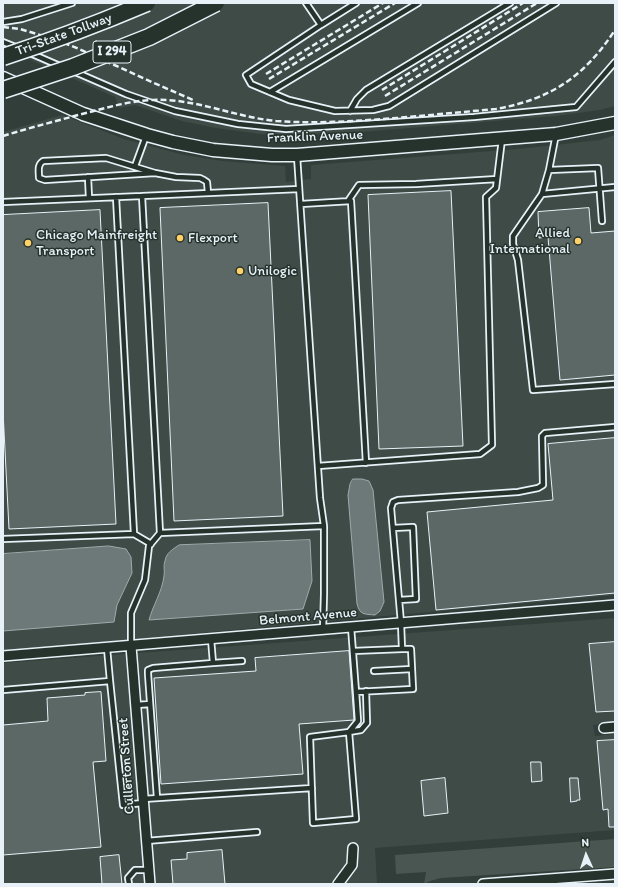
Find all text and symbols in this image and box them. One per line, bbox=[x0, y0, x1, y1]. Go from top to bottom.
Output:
street label: Tri-State Tollway bbox=[14, 10, 114, 60]
road number: I 294 bbox=[93, 41, 131, 63]
street label: Franklin Avenue bbox=[266, 127, 364, 147]
place label: Allied International bbox=[490, 225, 570, 258]
place label: Chicago Mainfreight Transport bbox=[36, 227, 157, 260]
place label: Flexport bbox=[188, 230, 238, 246]
marker: Flexport bbox=[175, 233, 185, 243]
marker: Allied International bbox=[573, 236, 583, 246]
marker: Chicago Mainfreight Transport bbox=[23, 238, 33, 248]
place label: Unilogic bbox=[248, 263, 297, 279]
marker: Unilogic bbox=[235, 266, 245, 276]
street label: Belmont Avenue bbox=[258, 604, 358, 630]
street label: Cullerton Street bbox=[115, 717, 139, 815]
north arrow bbox=[566, 835, 606, 875]
text: N bbox=[581, 836, 589, 849]

